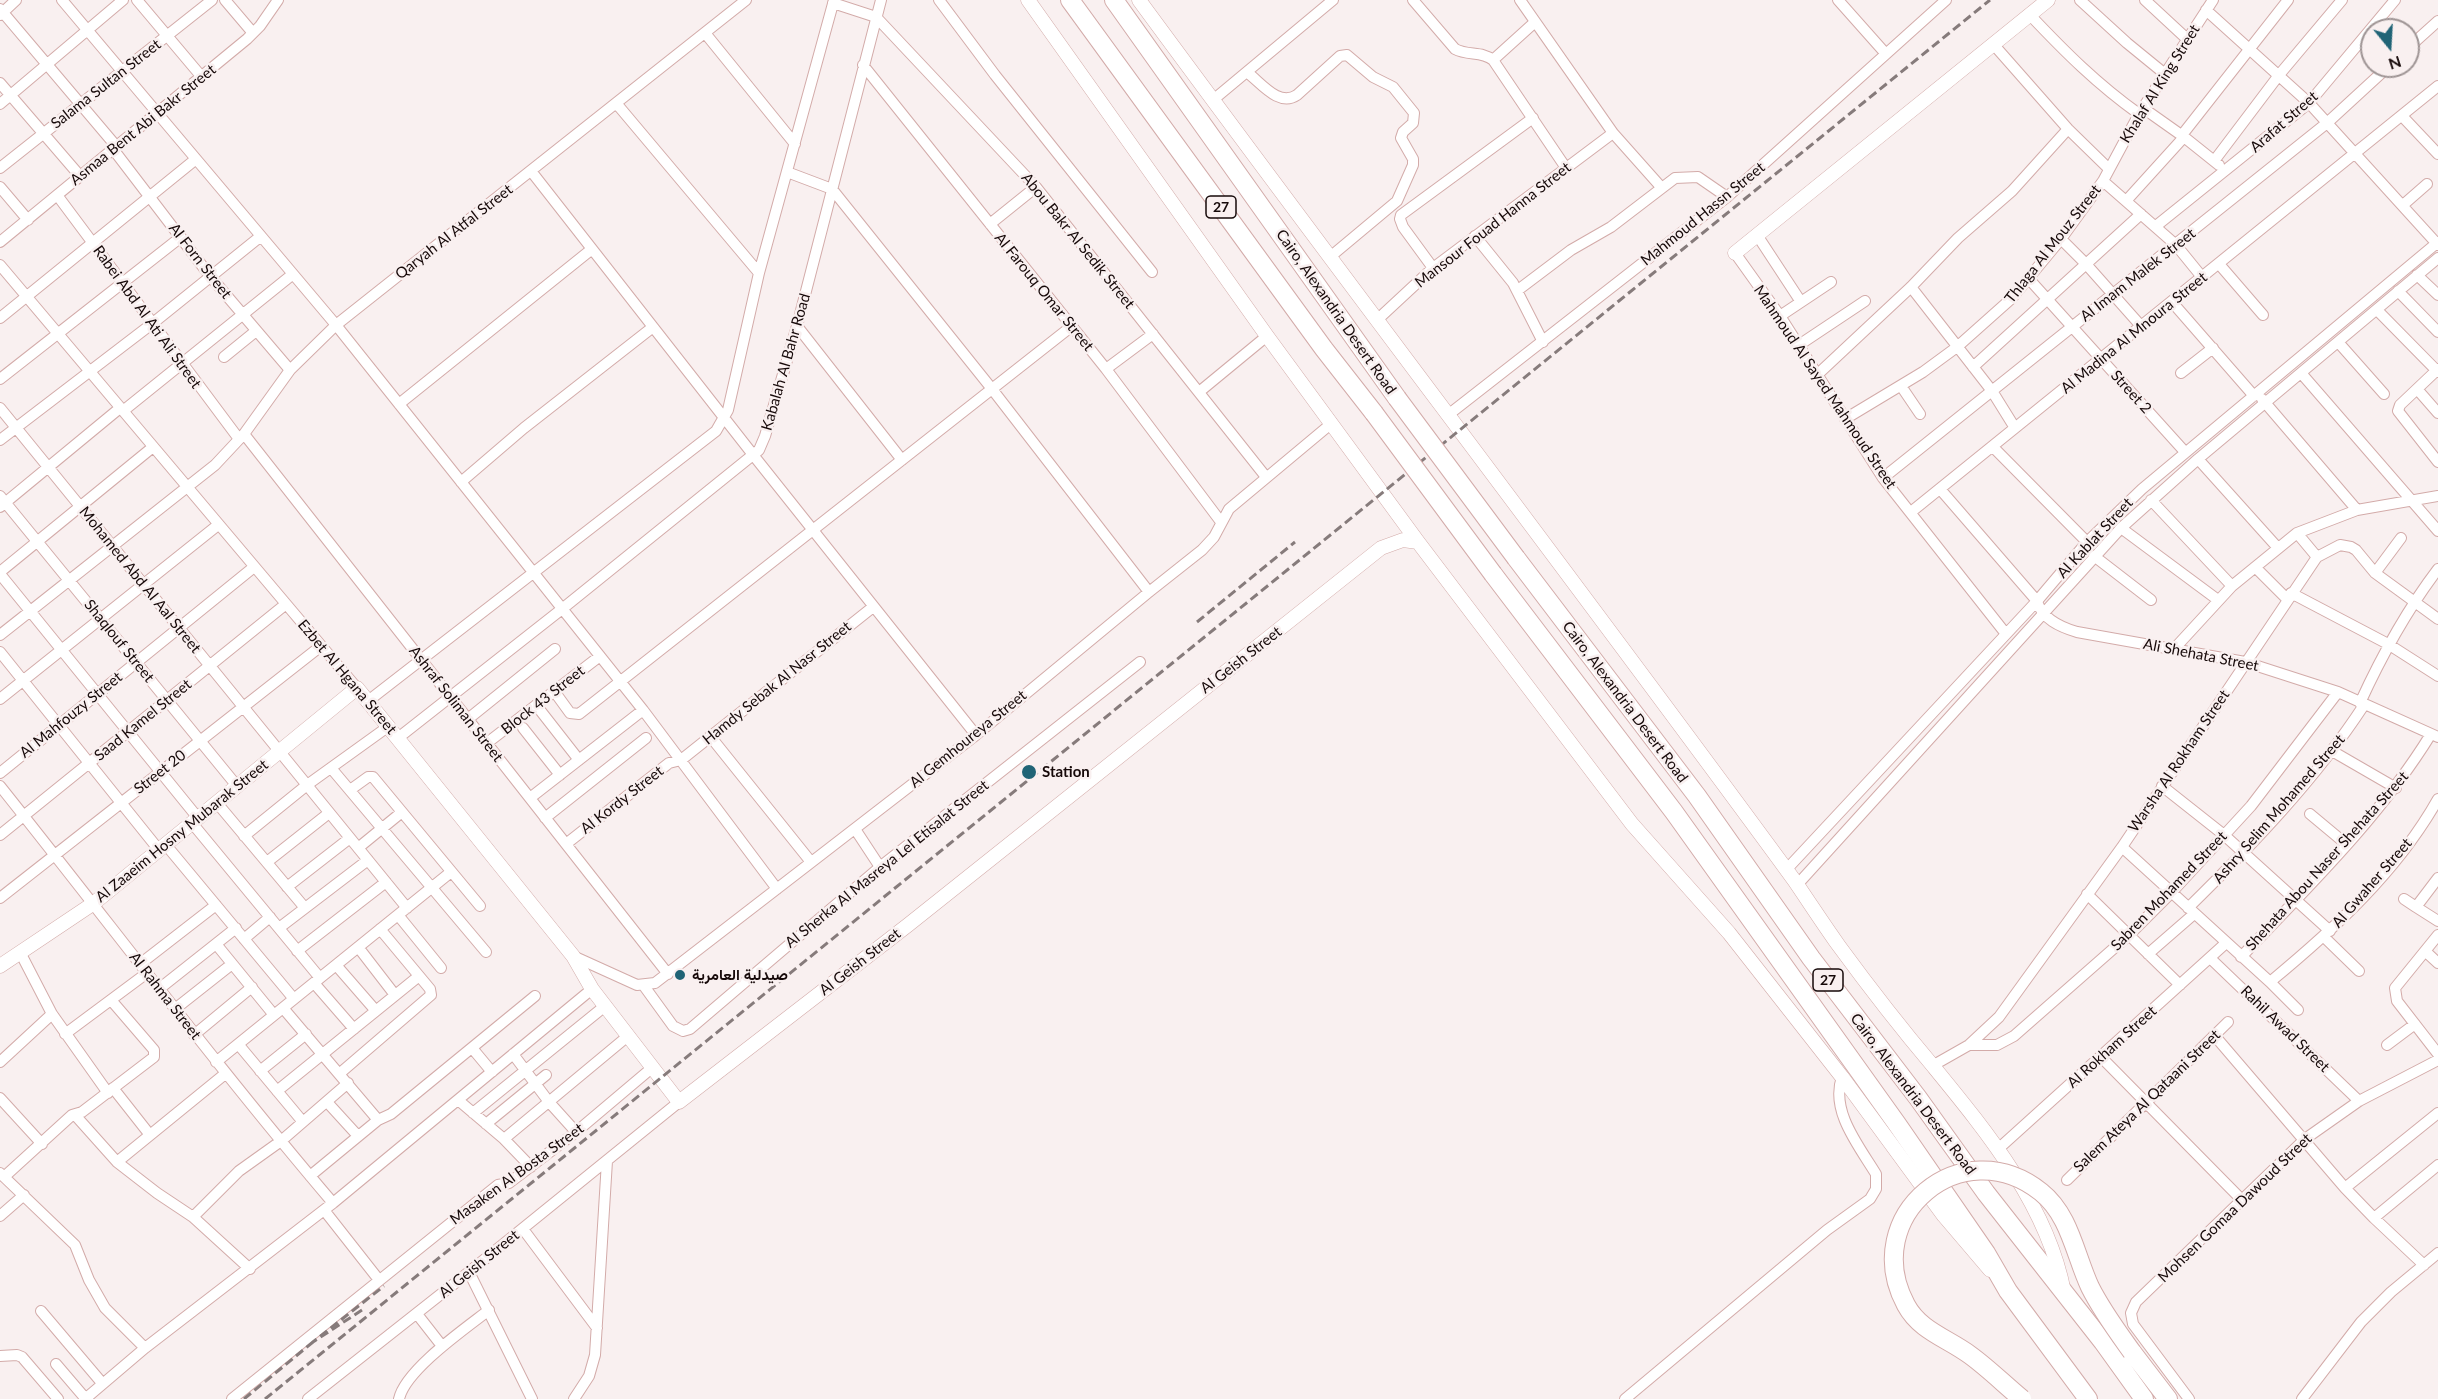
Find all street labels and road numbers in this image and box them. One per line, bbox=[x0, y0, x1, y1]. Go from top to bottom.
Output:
street label: Khalaf Al King Street bbox=[2116, 21, 2204, 147]
street label: Salama Sultan Street bbox=[47, 35, 165, 133]
street label: Asmaa Bent Abi Bakr Street bbox=[67, 61, 219, 189]
street label: Arafat Street bbox=[2246, 88, 2322, 156]
street label: Mahmoud Hassn Street bbox=[1637, 158, 1769, 270]
street label: Mansour Fouad Hanna Street bbox=[1411, 159, 1575, 291]
street label: Abou Bakr Al Sedik Street bbox=[1018, 169, 1138, 313]
street label: Qaryah Al Atfal Street bbox=[392, 181, 516, 283]
street label: Thlaga Al Mouz Street bbox=[2001, 181, 2105, 307]
road number: 27 bbox=[1206, 196, 1236, 218]
street label: Al Forn Street bbox=[165, 220, 235, 302]
street label: Al Imam Malek Street bbox=[2077, 224, 2199, 326]
street label: Cairo, Alexandria Desert Road bbox=[1272, 226, 1400, 398]
street label: Al Farouq Omar Street bbox=[991, 229, 1097, 355]
street label: Rabei Abd Al Ati Ali Street bbox=[89, 242, 205, 392]
street label: Al Madina Al Mnoura Street bbox=[2057, 268, 2211, 398]
street label: Mahmoud Al Sayed Mahmoud Street bbox=[1750, 282, 1900, 492]
street label: Kabalah Al Bahr Road bbox=[758, 291, 814, 433]
street label: Street 2 bbox=[2107, 367, 2155, 417]
street label: Al Kablat Street bbox=[2053, 494, 2137, 582]
street label: Mohamed Abd Al Aal Street bbox=[75, 503, 205, 657]
street label: Shaqlouf Street bbox=[80, 596, 158, 686]
street label: Ezbet Al Hgana Street bbox=[294, 616, 400, 738]
street label: Hamdy Sebak Al Nasr Street bbox=[699, 618, 855, 748]
street label: Cairo, Alexandria Desert Road bbox=[1559, 618, 1691, 786]
street label: Al Geish Street bbox=[1197, 623, 1285, 697]
street label: Ali Shehata Street bbox=[2142, 635, 2260, 675]
street label: Ashraf Soliman Street bbox=[405, 642, 507, 766]
street label: Block 43 Street bbox=[498, 662, 588, 738]
street label: Al Mahfouzy Street bbox=[16, 668, 126, 762]
street label: Saad Kamel Street bbox=[91, 675, 195, 765]
street label: Al Gemhoureya Street bbox=[906, 686, 1030, 792]
street label: Warsha Al Rokham Street bbox=[2125, 686, 2233, 836]
street label: Ashry Selim Mohamed Street bbox=[2209, 731, 2349, 887]
street label: Street 20 bbox=[131, 746, 189, 798]
street label: Al Zaaeim Hosny Mubarak Street bbox=[92, 756, 272, 906]
street label: Al Kordy Street bbox=[577, 762, 667, 838]
street label: Shehata Abou Naser Shehata Street bbox=[2242, 768, 2412, 954]
street label: Al Sherka Al Masreya Lel Etisalat Street bbox=[782, 776, 992, 952]
street label: Sabren Mohamed Street bbox=[2107, 827, 2231, 955]
street label: Al Gwaher Street bbox=[2328, 835, 2416, 931]
street label: Al Geish Street bbox=[816, 925, 904, 999]
street label: Al Rahma Street bbox=[125, 949, 205, 1043]
road number: 27 bbox=[1813, 969, 1843, 991]
street label: Rahil Awad Street bbox=[2237, 982, 2333, 1076]
street label: Al Rokham Street bbox=[2064, 1002, 2160, 1092]
street label: Cairo, Alexandria Desert Road bbox=[1847, 1010, 1979, 1178]
street label: Salem Ateya Al Qataani Street bbox=[2070, 1026, 2224, 1176]
street label: Masaken Al Bosta Street bbox=[447, 1119, 587, 1229]
street label: Mohsen Gomaa Dawoud Street bbox=[2154, 1130, 2316, 1286]
street label: Al Geish Street bbox=[435, 1226, 523, 1302]

